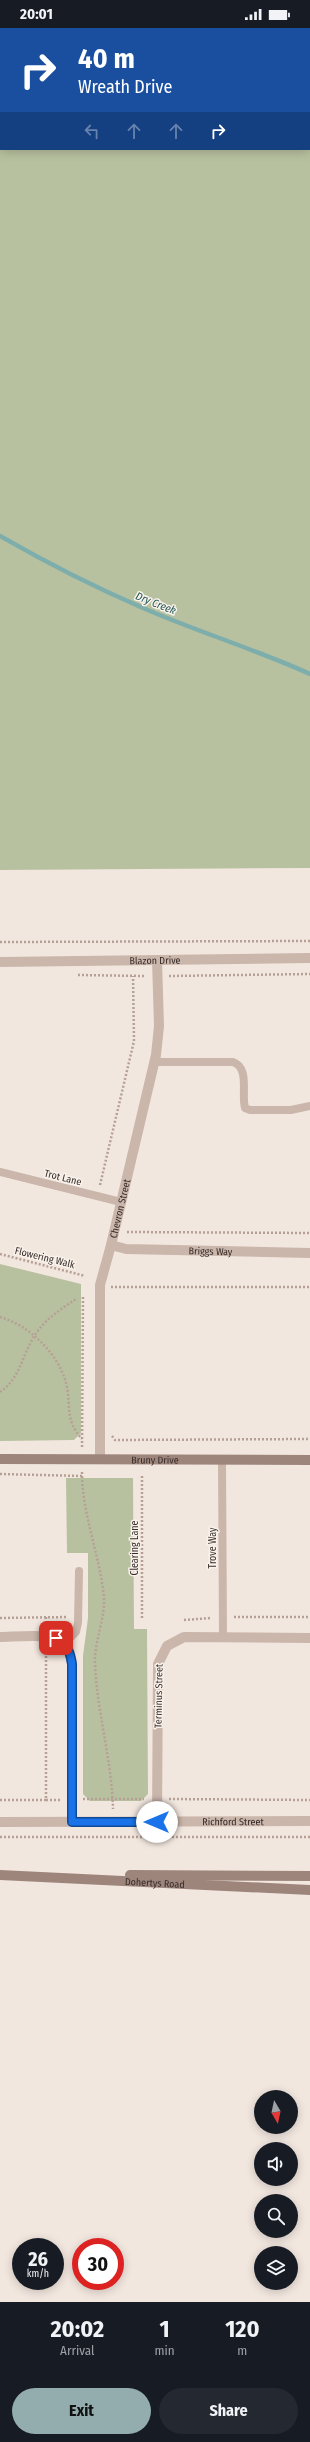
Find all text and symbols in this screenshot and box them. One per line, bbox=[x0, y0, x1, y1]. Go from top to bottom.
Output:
text: 20:01 bbox=[20, 5, 53, 23]
text: 40 m bbox=[78, 42, 135, 75]
icon: right bbox=[12, 44, 64, 96]
text: Wreath Drive bbox=[78, 76, 172, 98]
icon: left bbox=[81, 120, 103, 142]
icon: ahead bbox=[123, 120, 145, 142]
icon: ahead bbox=[165, 120, 187, 142]
icon: right bbox=[207, 120, 229, 142]
water label: Dry Creek bbox=[134, 589, 178, 618]
street label: Blazon Drive bbox=[129, 955, 181, 967]
street label: Trot Lane bbox=[43, 1168, 83, 1188]
street label: Chevron Street bbox=[108, 1177, 134, 1239]
street label: Flowering Walk bbox=[14, 1245, 76, 1271]
street label: Briggs Way bbox=[188, 1245, 233, 1258]
street label: Bruny Drive bbox=[131, 1454, 179, 1467]
street label: Clearing Lane bbox=[129, 1520, 141, 1576]
street label: Trove Way bbox=[207, 1527, 219, 1568]
pin bbox=[39, 1621, 73, 1655]
icon: arrive bbox=[45, 1627, 67, 1649]
street label: Terminus Street bbox=[152, 1663, 166, 1728]
position arrow bbox=[136, 1801, 178, 1843]
street label: Richford Street bbox=[202, 1816, 264, 1828]
street label: Dohertys Road bbox=[125, 1876, 185, 1891]
north arrow bbox=[254, 2090, 298, 2134]
map controls bbox=[254, 2090, 298, 2290]
button: sound bbox=[254, 2142, 298, 2186]
button: search bbox=[254, 2194, 298, 2238]
speed limit sign: 30 bbox=[72, 2238, 124, 2290]
button: layers bbox=[254, 2246, 298, 2290]
text: 26 bbox=[28, 2247, 48, 2271]
text: km/h bbox=[27, 2268, 49, 2280]
text: 20:02 bbox=[50, 2315, 104, 2343]
text: 1 bbox=[160, 2315, 170, 2343]
text: 120 bbox=[225, 2315, 260, 2343]
text: Arrival bbox=[60, 2343, 95, 2358]
text: min bbox=[155, 2343, 175, 2358]
text: m bbox=[237, 2343, 247, 2358]
button: Exit bbox=[12, 2388, 151, 2434]
button: Share bbox=[159, 2388, 298, 2434]

